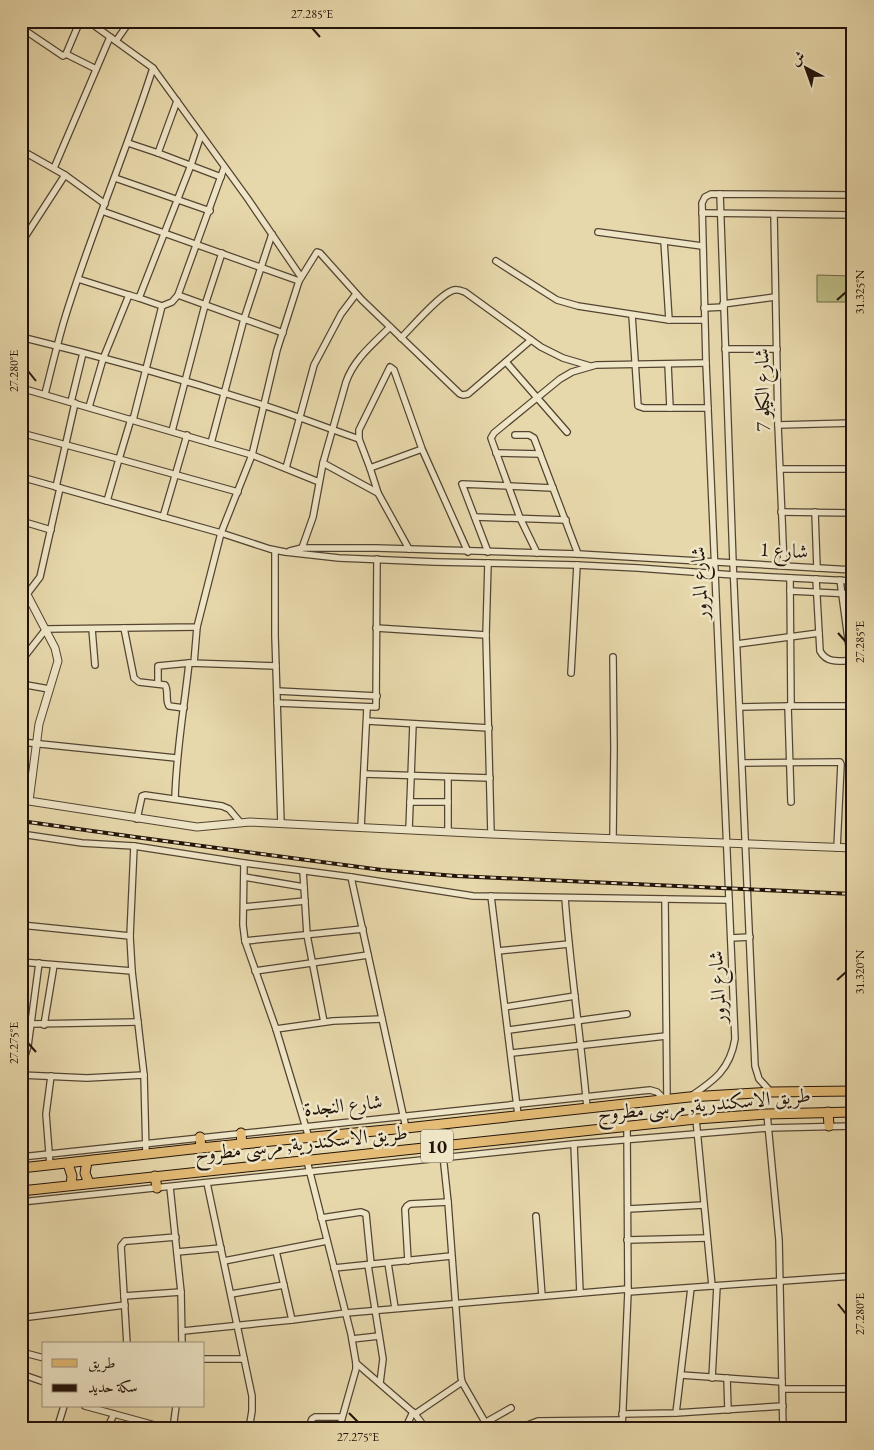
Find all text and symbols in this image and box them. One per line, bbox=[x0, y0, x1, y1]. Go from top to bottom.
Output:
text: 27.285°E bbox=[291, 6, 333, 22]
north arrow bbox=[782, 42, 832, 92]
text: ش bbox=[786, 47, 809, 70]
text: 31.325°N bbox=[852, 269, 868, 314]
street label: شارع الكيلو 7 bbox=[748, 348, 781, 432]
text: 27.280°E bbox=[6, 350, 22, 392]
street label: شارع 1 bbox=[759, 536, 809, 569]
street label: شارع المرور bbox=[684, 546, 719, 622]
text: 27.285°E bbox=[852, 621, 868, 663]
text: 31.320°N bbox=[852, 949, 868, 994]
street label: شارع المرور bbox=[702, 950, 737, 1026]
text: 27.275°E bbox=[6, 1022, 22, 1064]
street label: طريق الاسكندرية, مرسى مطروح bbox=[596, 1082, 812, 1131]
street label: شارع النجدة bbox=[302, 1088, 384, 1127]
street label: طريق الاسكندرية, مرسى مطروح bbox=[193, 1119, 409, 1172]
road number: 10 bbox=[421, 1130, 453, 1162]
text: 27.280°E bbox=[852, 1293, 868, 1335]
legend bbox=[42, 1342, 205, 1408]
text: طريق bbox=[88, 1353, 115, 1373]
text: سكة حديد bbox=[88, 1377, 137, 1396]
text: 27.275°E bbox=[337, 1429, 379, 1445]

